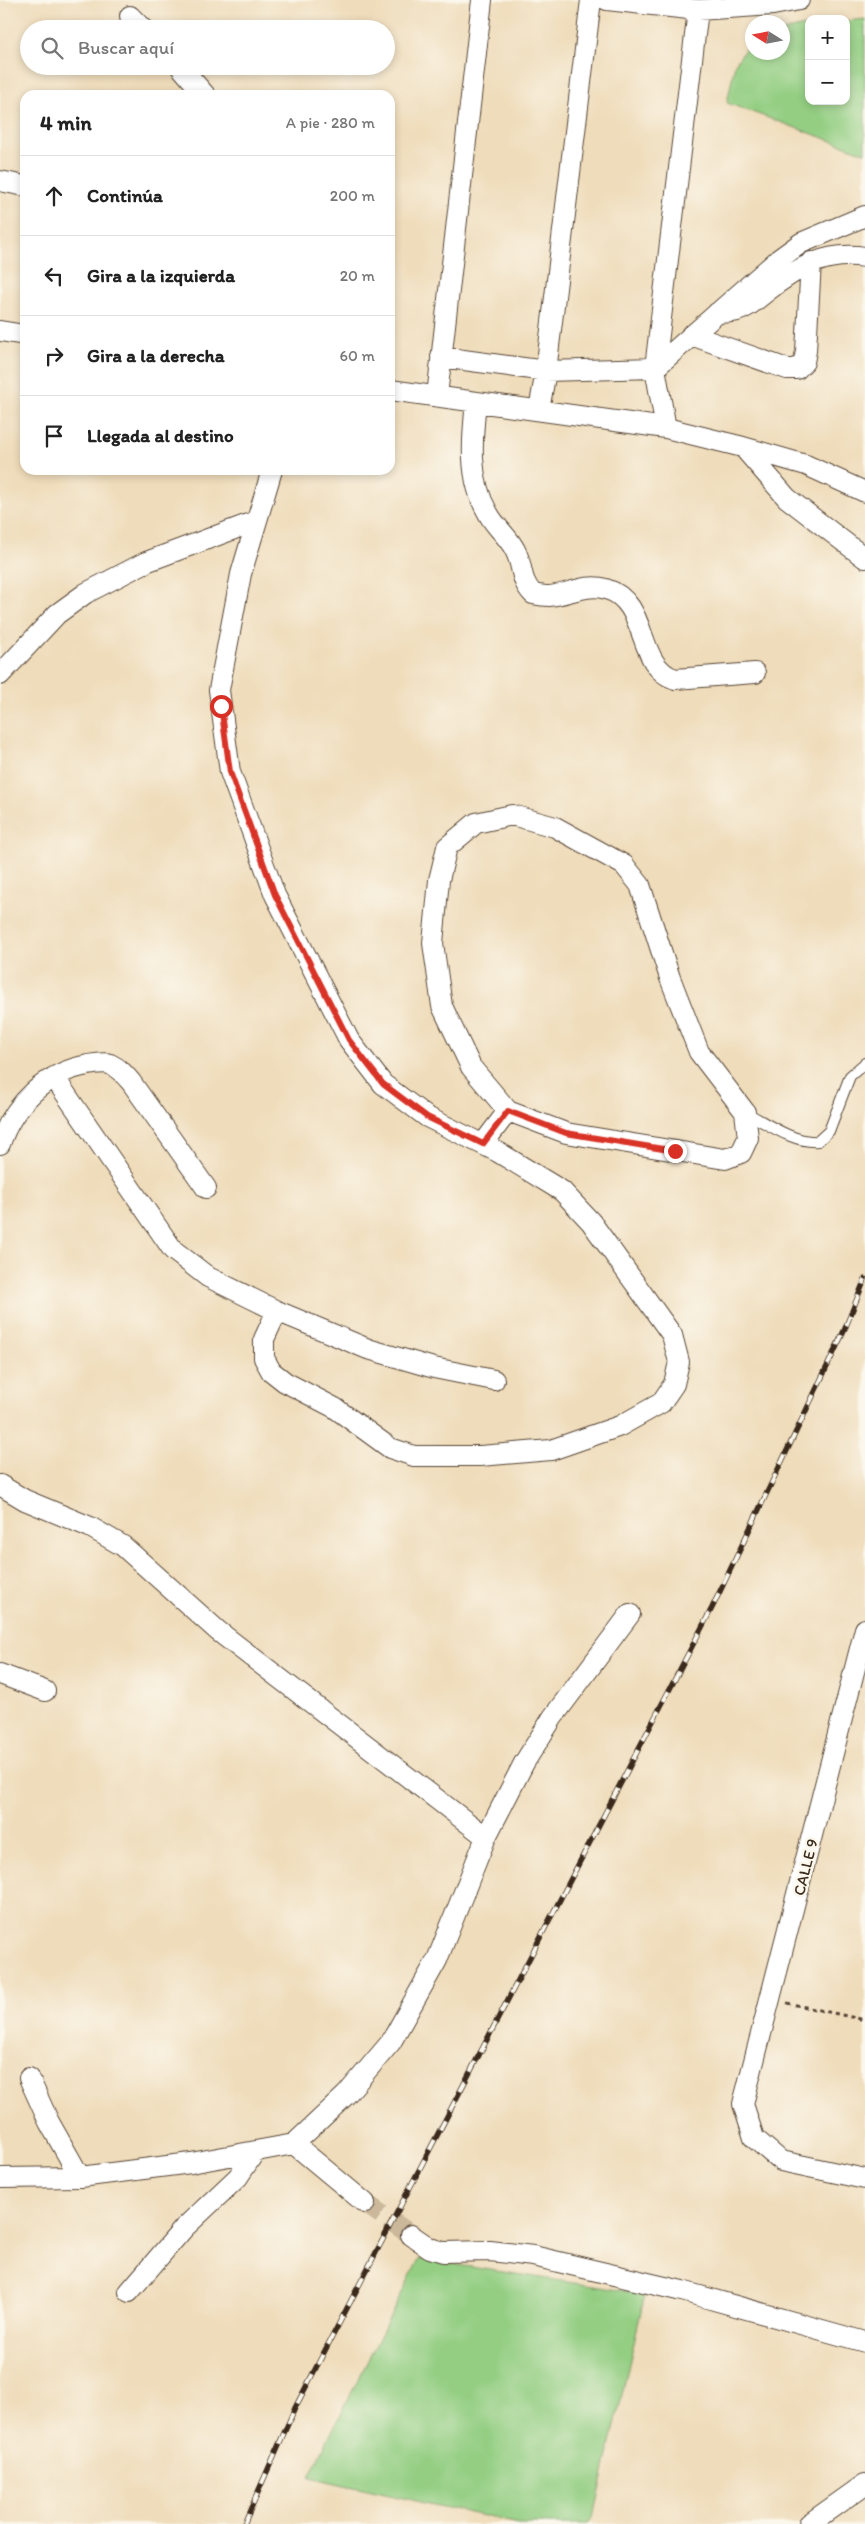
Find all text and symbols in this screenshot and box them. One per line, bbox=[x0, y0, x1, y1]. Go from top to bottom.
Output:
north arrow bbox=[745, 15, 790, 60]
map controls bbox=[805, 15, 850, 105]
button: + bbox=[805, 15, 850, 60]
search box bbox=[20, 20, 395, 75]
icon: search bbox=[38, 34, 66, 62]
text: Buscar aquí bbox=[78, 36, 174, 59]
button: − bbox=[805, 60, 850, 105]
text: 4 min bbox=[40, 110, 92, 135]
text: A pie · 280 m bbox=[286, 113, 375, 132]
icon: ahead bbox=[40, 182, 68, 210]
text: Continúa bbox=[87, 184, 163, 207]
text: 200 m bbox=[330, 186, 375, 205]
icon: left bbox=[40, 262, 68, 290]
text: Gira a la izquierda bbox=[87, 264, 235, 287]
text: 20 m bbox=[340, 266, 375, 285]
icon: right bbox=[40, 342, 68, 370]
text: Gira a la derecha bbox=[87, 344, 225, 367]
text: 60 m bbox=[340, 346, 375, 365]
icon: arrive bbox=[40, 422, 68, 450]
text: Llegada al destino bbox=[87, 424, 234, 447]
route start bbox=[210, 695, 233, 718]
route end bbox=[664, 1140, 687, 1163]
street label: CALLE 9 bbox=[789, 1837, 822, 1897]

